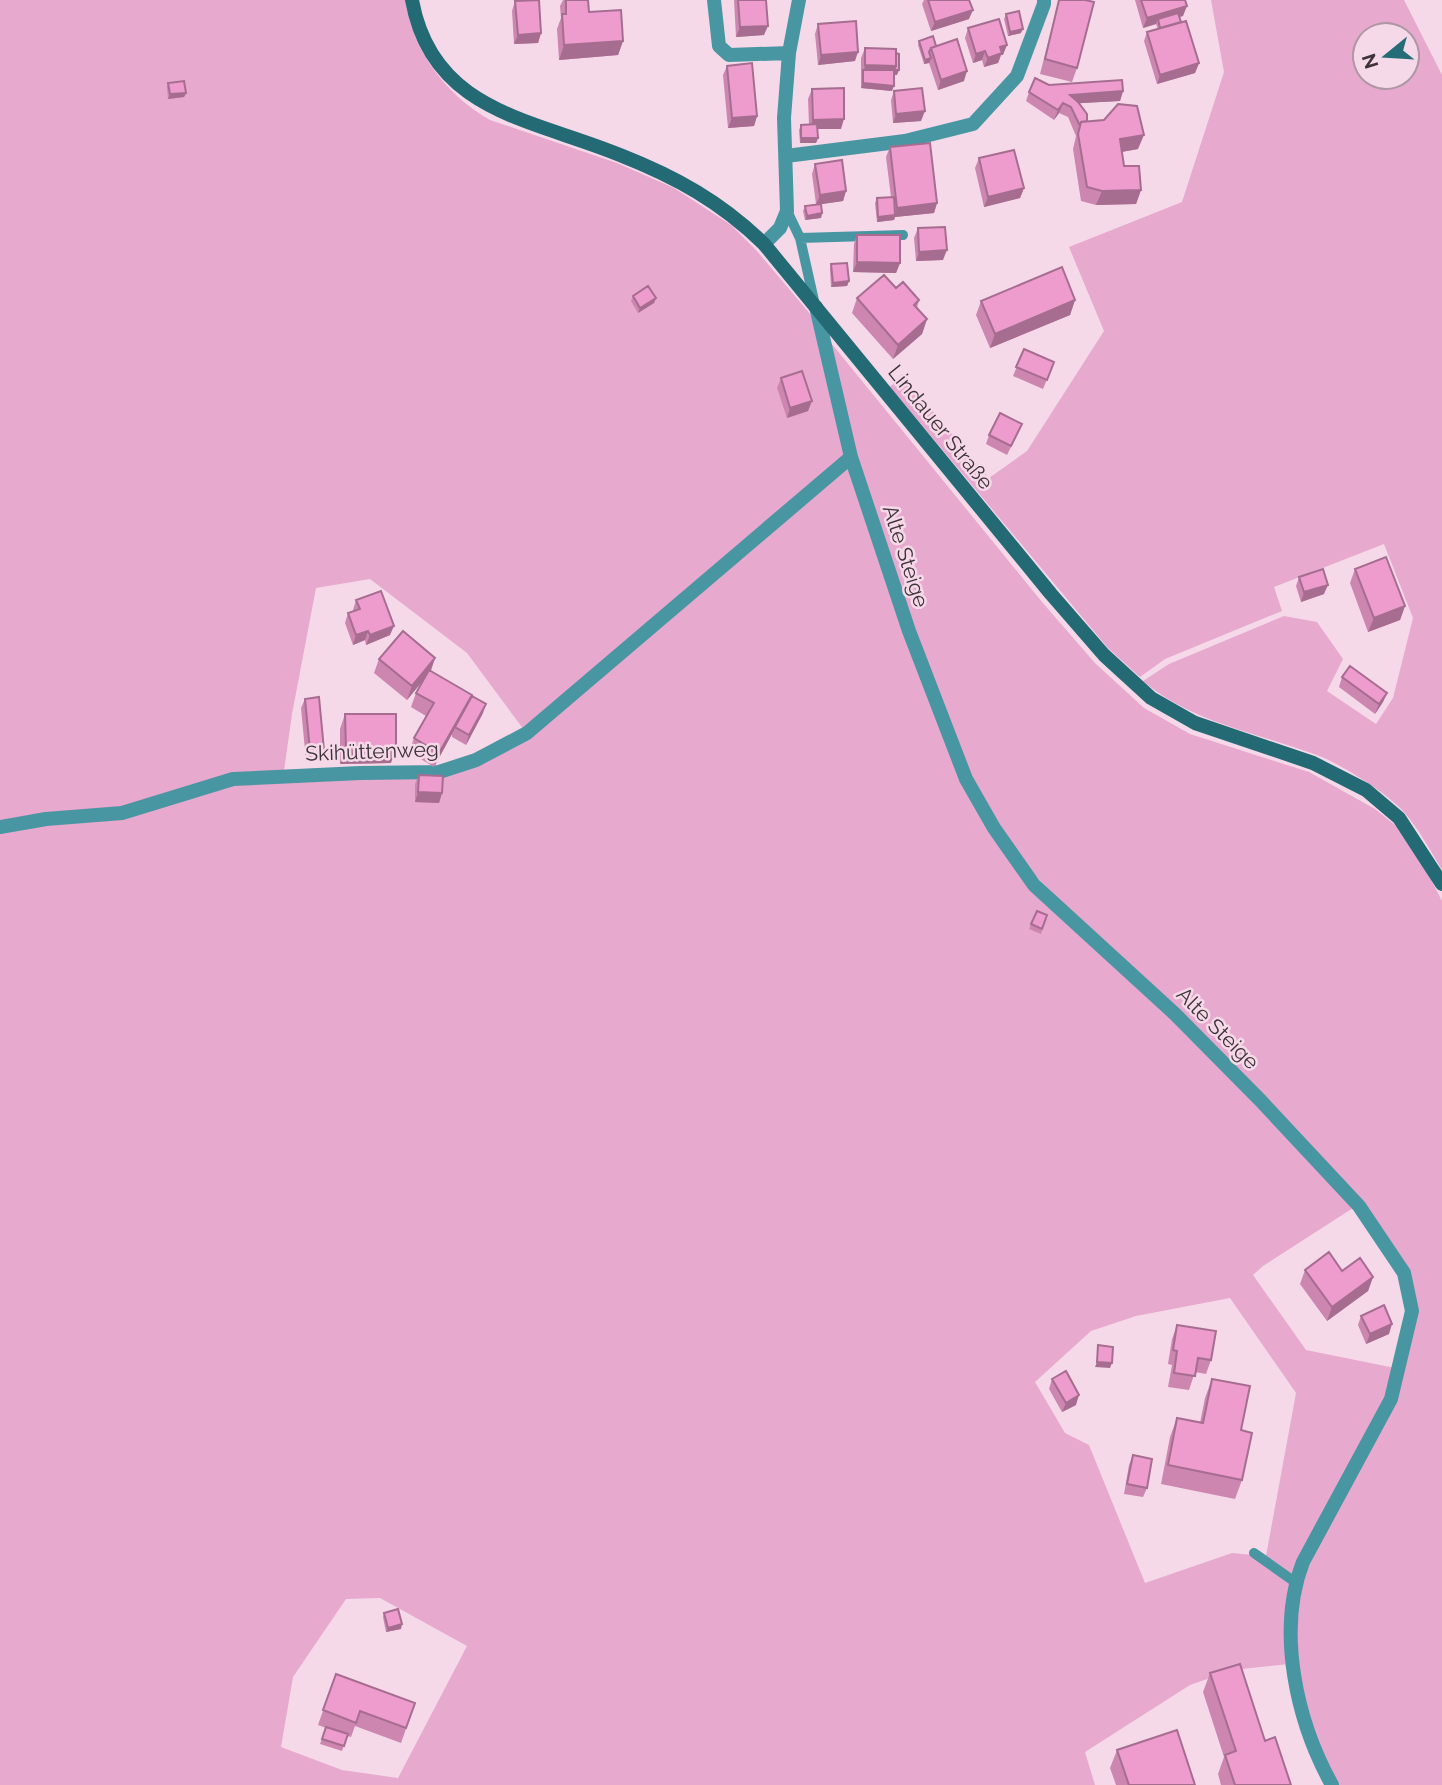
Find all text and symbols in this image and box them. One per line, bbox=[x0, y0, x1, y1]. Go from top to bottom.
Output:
north arrow bbox=[1351, 21, 1421, 91]
text: N bbox=[1357, 51, 1383, 72]
street label: Lindauer Straße bbox=[883, 360, 999, 494]
street label: Alte Steige bbox=[878, 502, 934, 610]
street label: Skihüttenweg bbox=[305, 736, 439, 766]
street label: Alte Steige bbox=[1172, 982, 1264, 1074]

